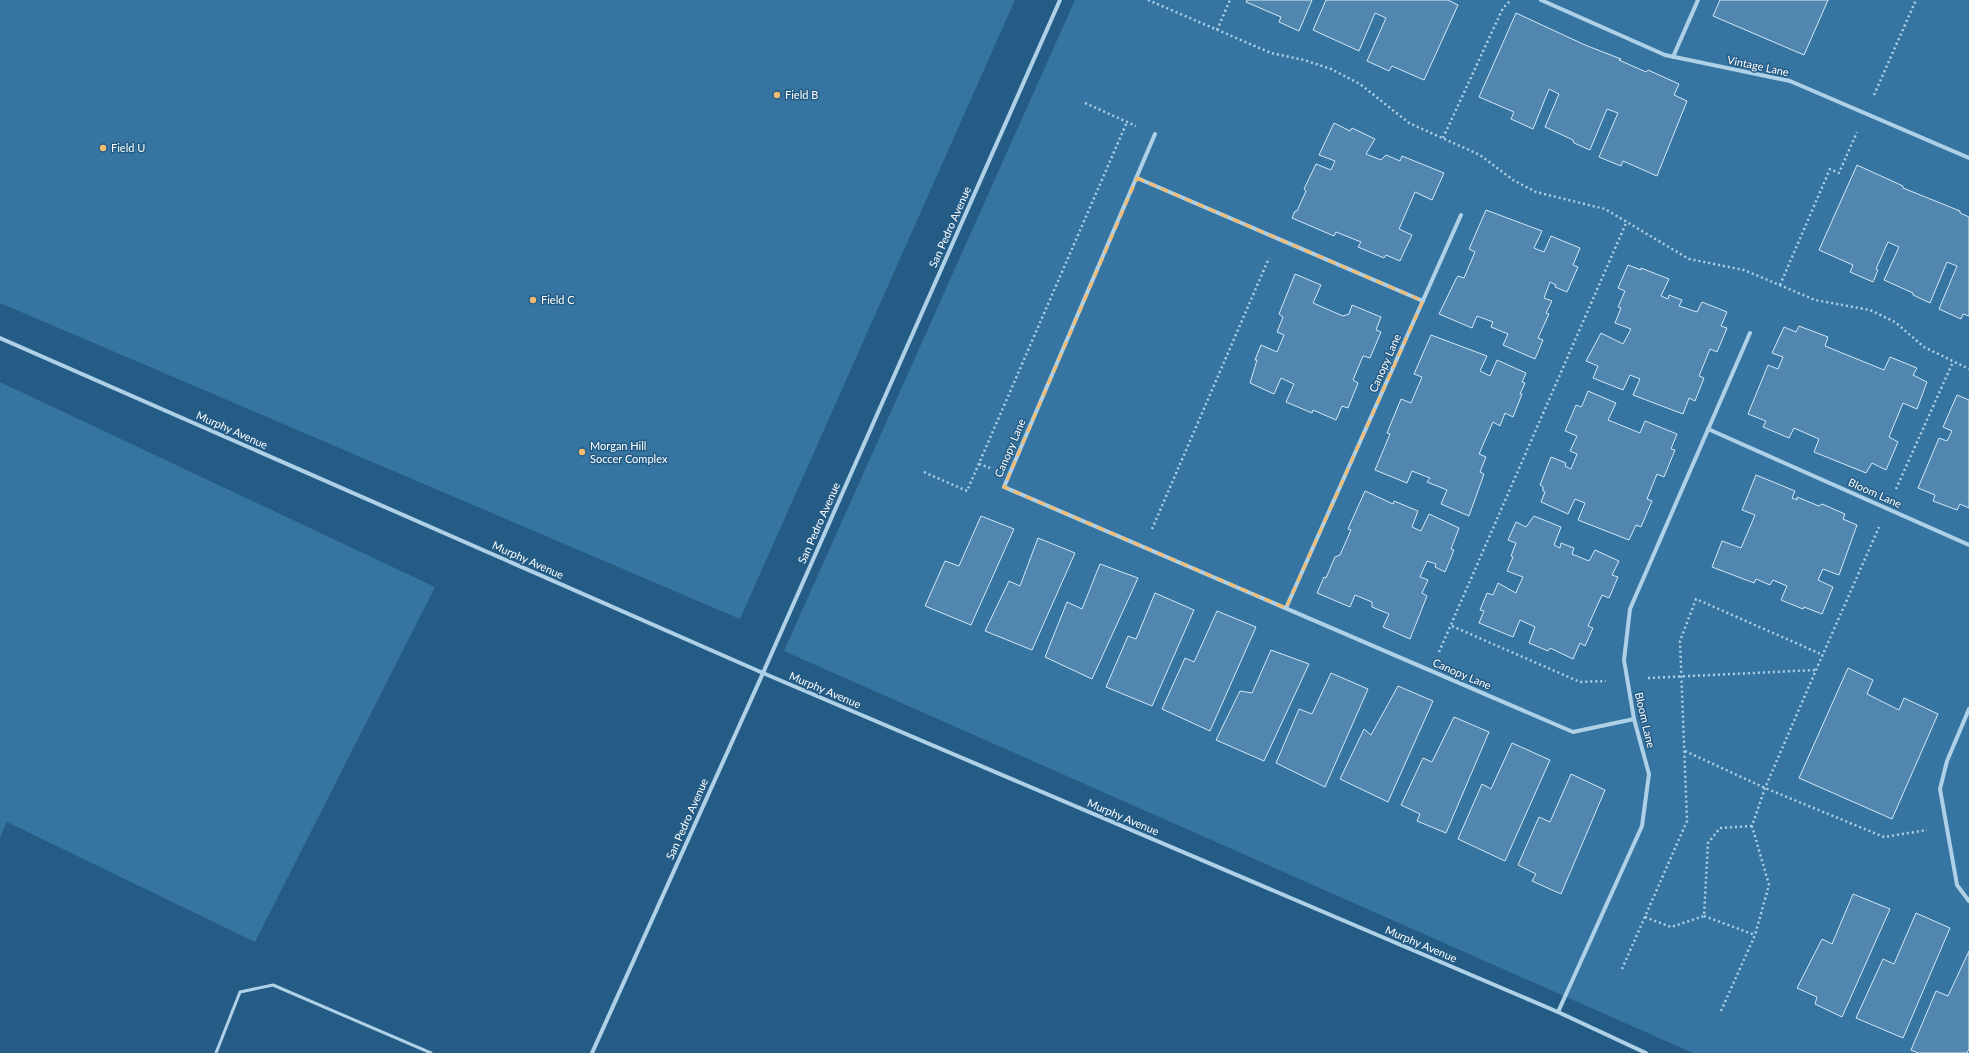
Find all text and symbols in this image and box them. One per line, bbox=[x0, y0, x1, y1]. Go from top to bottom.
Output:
street label: Vintage Lane bbox=[1726, 53, 1790, 78]
place label: Field B bbox=[785, 88, 818, 101]
marker: Field B bbox=[772, 90, 782, 100]
place label: Field U bbox=[111, 141, 145, 154]
marker: Field U bbox=[98, 143, 108, 153]
street label: San Pedro Avenue bbox=[926, 184, 973, 269]
place label: Field C bbox=[541, 293, 575, 306]
marker: Field C bbox=[528, 295, 538, 305]
street label: Canopy Lane bbox=[1366, 331, 1403, 394]
street label: Murphy Avenue bbox=[195, 408, 270, 451]
street label: Canopy Lane bbox=[991, 416, 1028, 479]
place label: Morgan Hill Soccer Complex bbox=[590, 439, 668, 465]
marker: Morgan Hill Soccer Complex bbox=[577, 447, 587, 457]
street label: Bloom Lane bbox=[1847, 475, 1904, 510]
street label: San Pedro Avenue bbox=[795, 480, 842, 565]
street label: Murphy Avenue bbox=[491, 538, 566, 581]
street label: Canopy Lane bbox=[1431, 655, 1494, 692]
street label: Murphy Avenue bbox=[787, 669, 863, 711]
street label: Bloom Lane bbox=[1633, 691, 1658, 749]
street label: San Pedro Avenue bbox=[663, 776, 710, 861]
street label: Murphy Avenue bbox=[1085, 796, 1161, 838]
street label: Murphy Avenue bbox=[1383, 923, 1459, 965]

